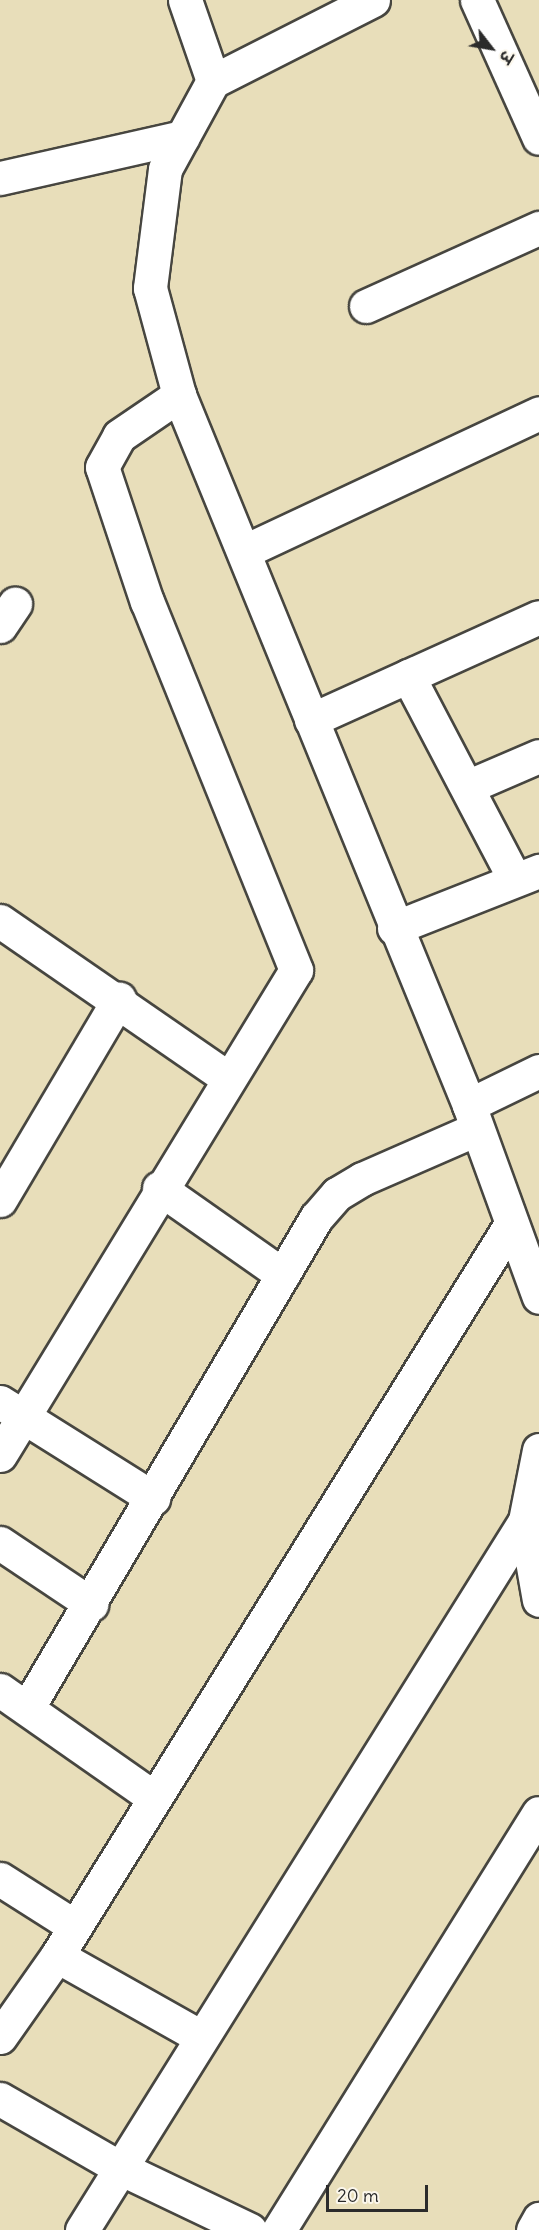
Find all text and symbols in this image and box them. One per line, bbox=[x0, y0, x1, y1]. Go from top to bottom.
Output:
north arrow bbox=[461, 18, 521, 78]
text: उ bbox=[495, 48, 518, 67]
scale bar bbox=[329, 2173, 431, 2211]
text: 20 m bbox=[337, 2184, 379, 2207]

